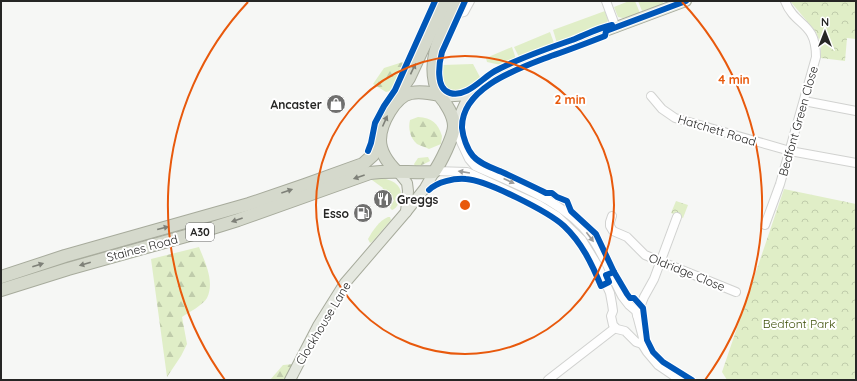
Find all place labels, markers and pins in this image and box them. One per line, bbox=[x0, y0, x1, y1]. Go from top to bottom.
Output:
shop icon: Ancaster bbox=[325, 93, 347, 115]
place label: Ancaster bbox=[270, 97, 322, 112]
restaurant icon: Greggs bbox=[372, 188, 394, 210]
place label: Greggs bbox=[397, 192, 439, 207]
centre of rings bbox=[458, 198, 472, 212]
fuel station icon: Esso bbox=[352, 202, 374, 224]
place label: Esso bbox=[323, 206, 350, 221]

